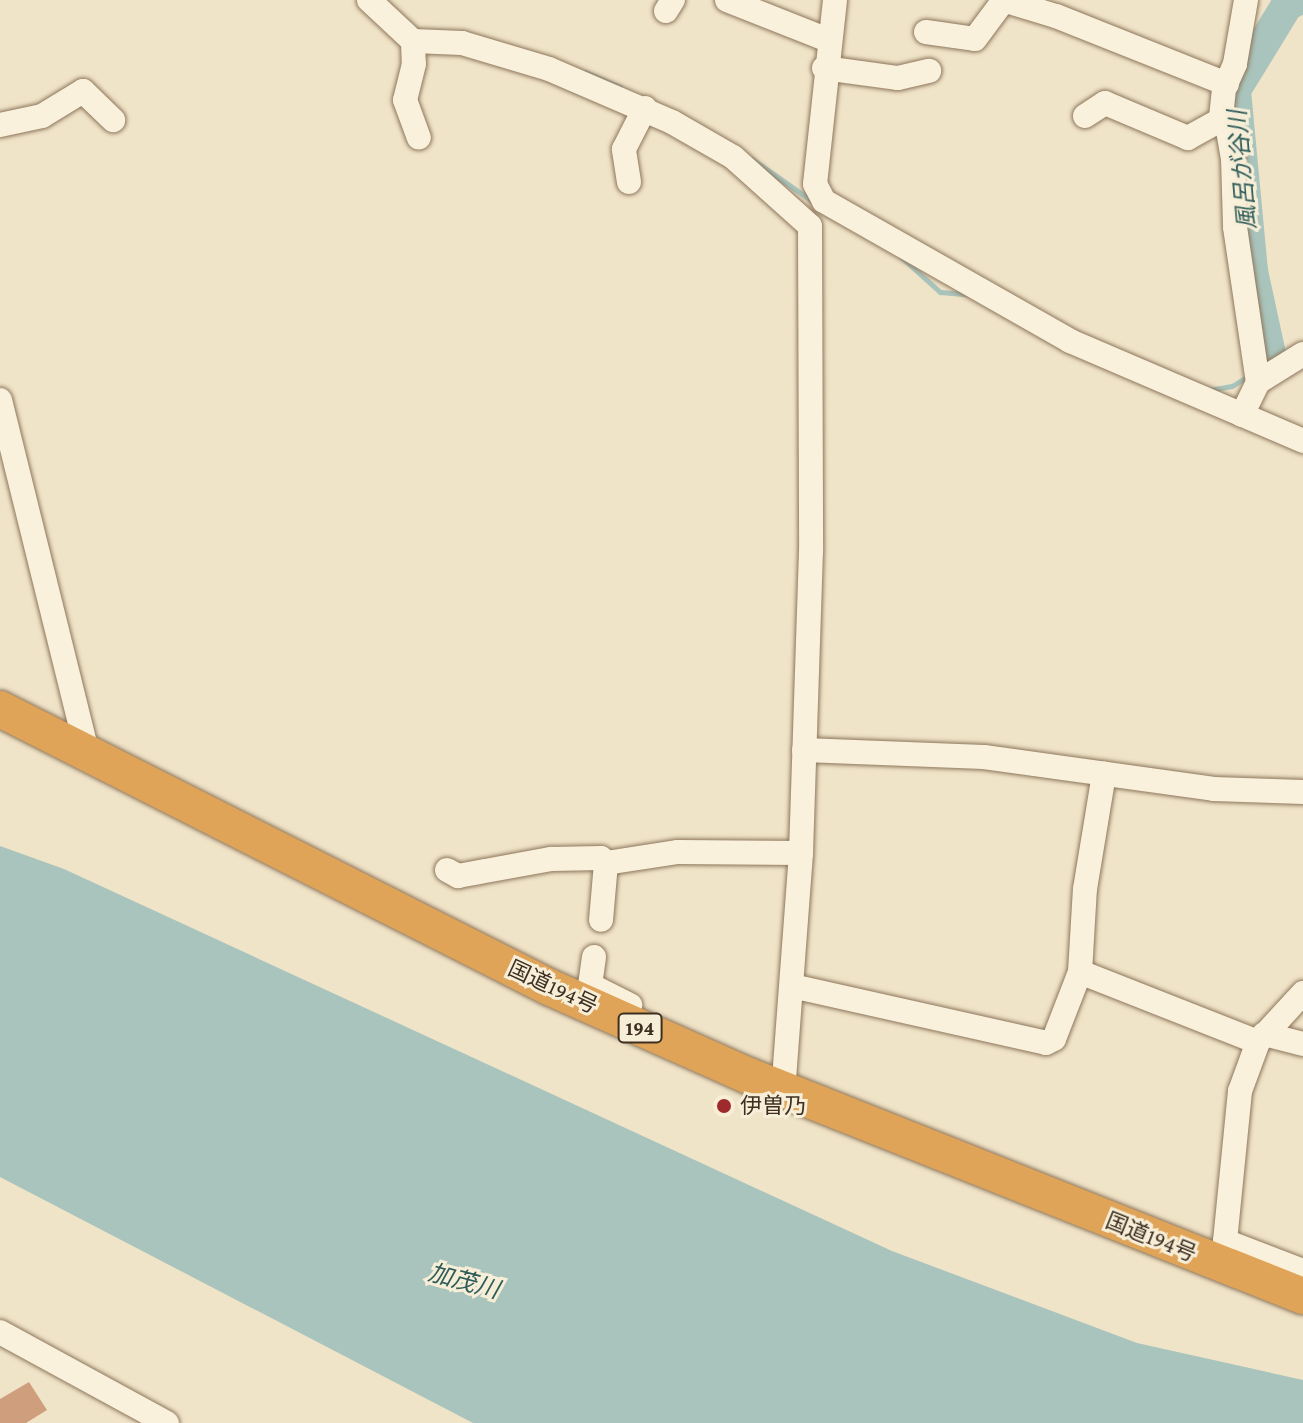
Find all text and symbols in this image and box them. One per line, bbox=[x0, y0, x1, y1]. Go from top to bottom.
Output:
water label: 風呂が谷川 bbox=[1222, 109, 1262, 231]
street label: 国道194号 bbox=[504, 955, 602, 1019]
road number: 194 bbox=[616, 1012, 664, 1044]
place label: 伊曽乃 bbox=[740, 1093, 806, 1119]
marker: 伊曽乃 bbox=[715, 1097, 733, 1115]
street label: 国道194号 bbox=[1102, 1207, 1200, 1267]
water label: 加茂川 bbox=[425, 1258, 503, 1304]

